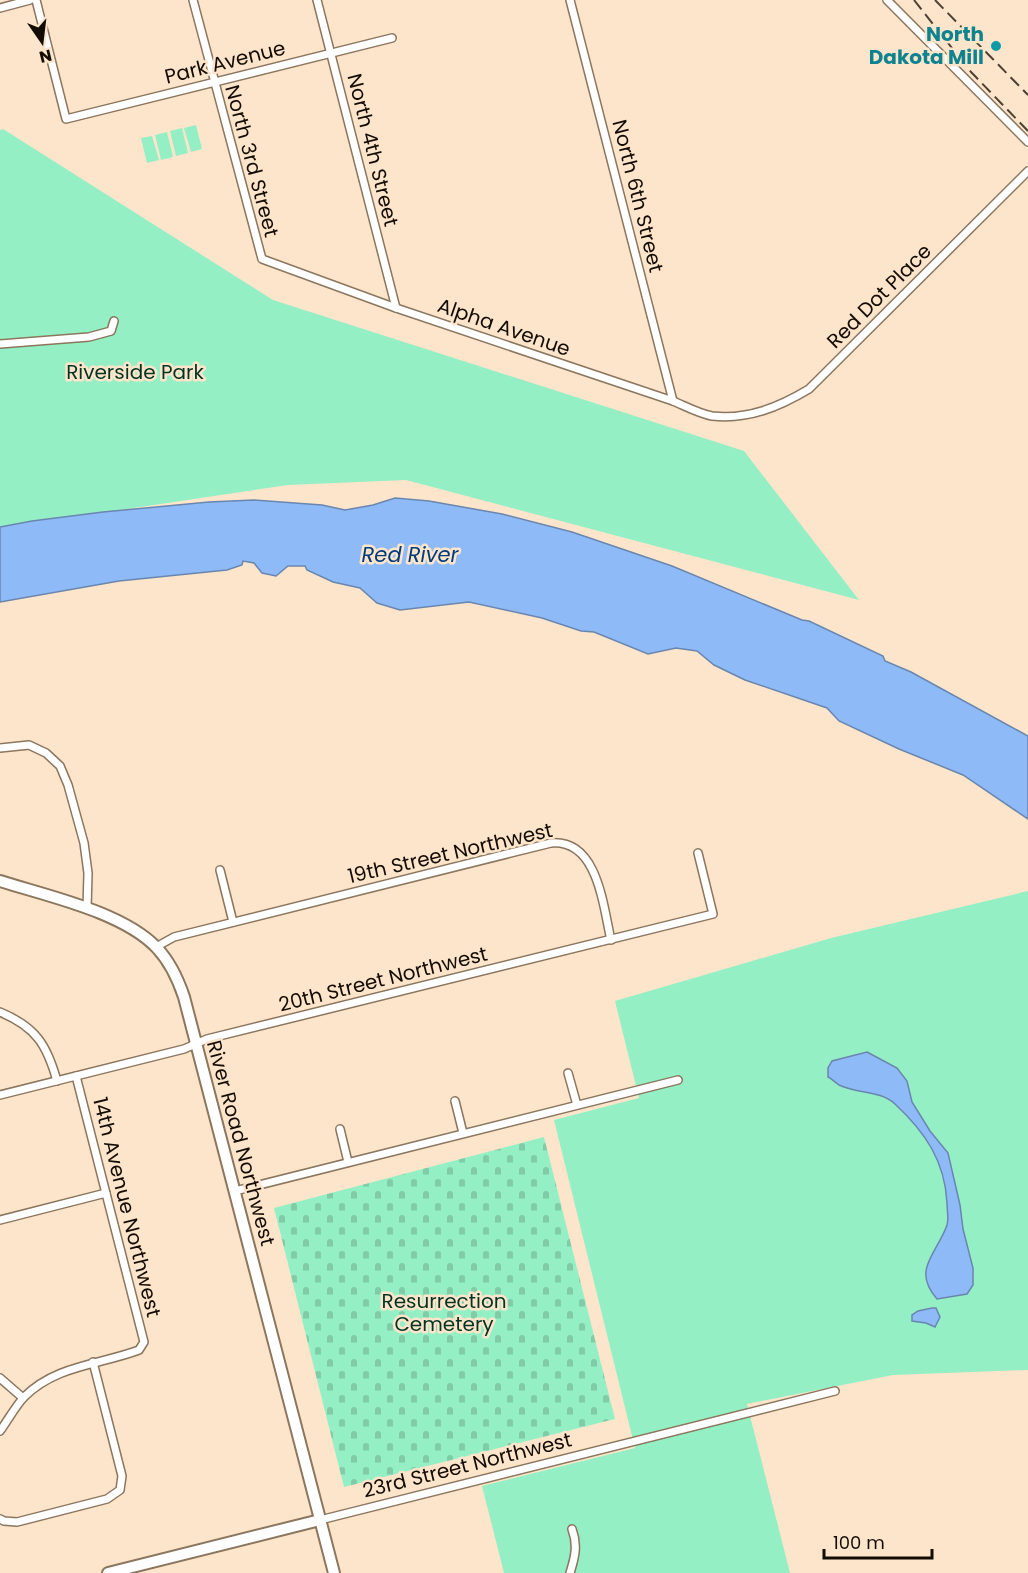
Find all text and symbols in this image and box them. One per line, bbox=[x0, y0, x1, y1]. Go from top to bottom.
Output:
north arrow bbox=[12, 12, 72, 72]
place label: North Dakota Mill bbox=[869, 20, 984, 71]
street label: Park Avenue bbox=[162, 33, 288, 91]
marker: North Dakota Mill bbox=[989, 39, 1003, 53]
text: N bbox=[37, 43, 54, 69]
street label: North 4th Street bbox=[341, 71, 405, 229]
street label: North 3rd Street bbox=[218, 82, 286, 240]
street label: North 6th Street bbox=[605, 117, 671, 275]
street label: Red Dot Place bbox=[820, 237, 938, 355]
street label: Alpha Avenue bbox=[434, 291, 574, 363]
park label: Riverside Park bbox=[66, 358, 205, 386]
water label: Red River bbox=[362, 540, 460, 569]
street label: 19th Street Northwest bbox=[345, 816, 555, 890]
street label: 20th Street Northwest bbox=[276, 939, 490, 1019]
street label: River Road Northwest bbox=[200, 1037, 282, 1249]
street label: 14th Avenue Northwest bbox=[86, 1094, 168, 1320]
park label: Resurrection Cemetery bbox=[381, 1287, 507, 1338]
street label: 23rd Street Northwest bbox=[360, 1425, 574, 1505]
scale bar bbox=[824, 1522, 932, 1560]
text: 100 m bbox=[833, 1530, 885, 1555]

